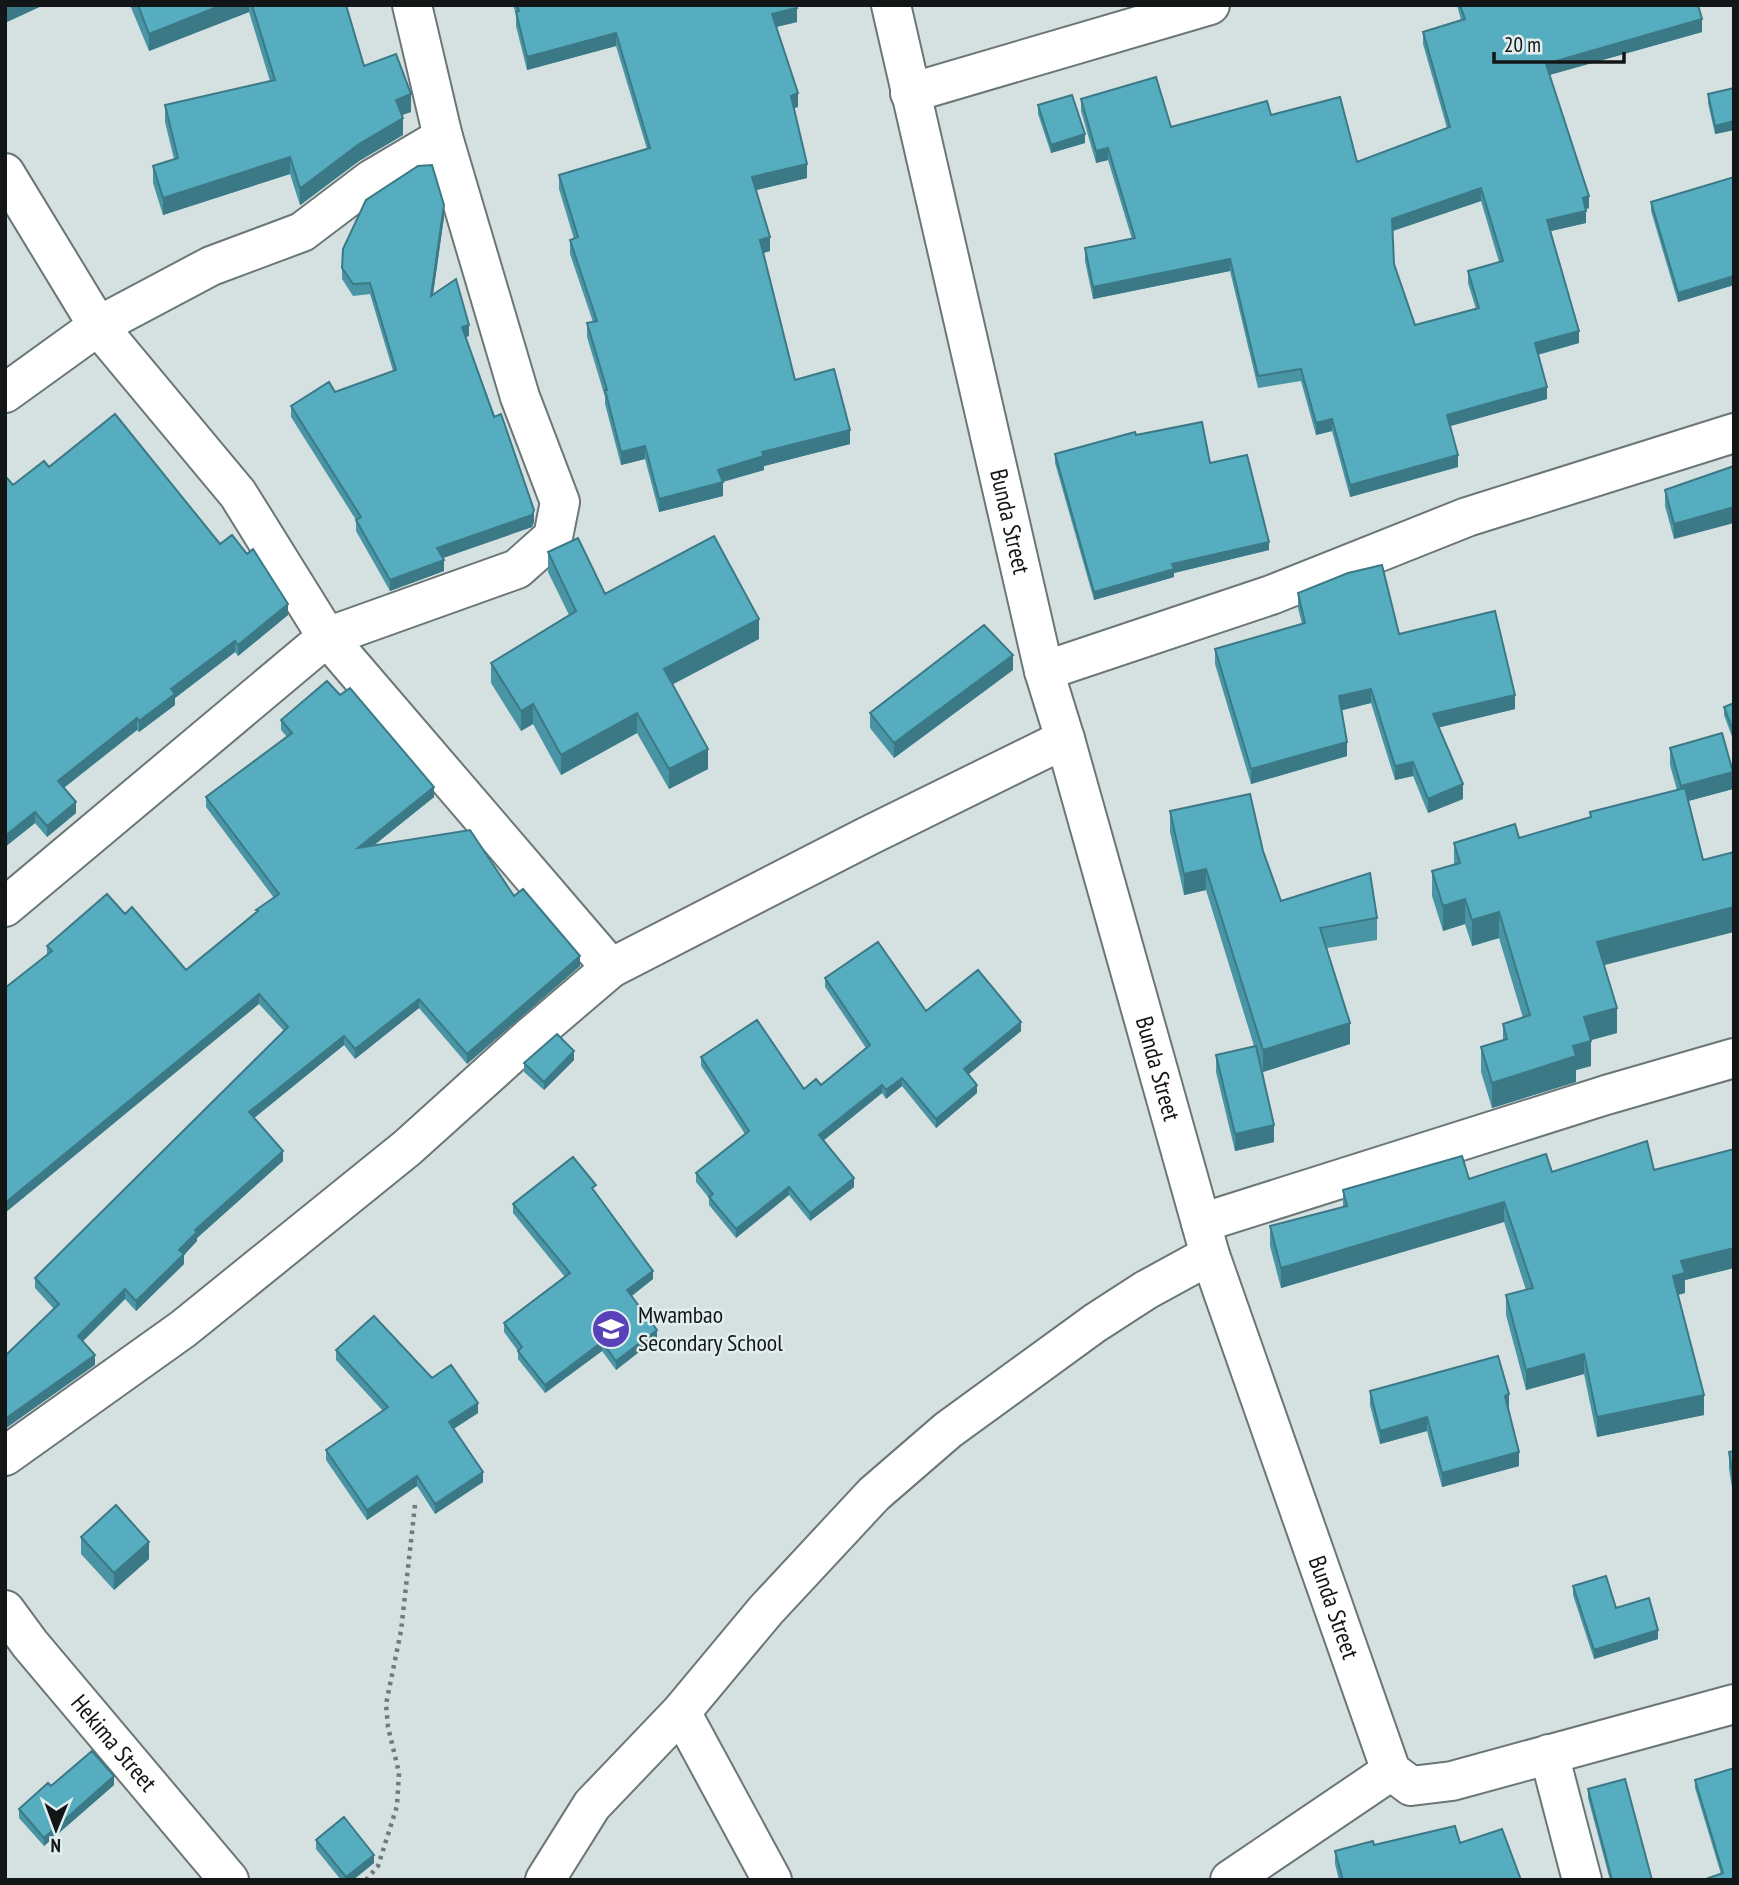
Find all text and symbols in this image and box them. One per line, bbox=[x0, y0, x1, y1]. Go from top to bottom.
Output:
scale bar bbox=[1494, 21, 1624, 65]
text: 20 m bbox=[1504, 31, 1541, 58]
street label: Bunda Street bbox=[983, 466, 1037, 577]
street label: Bunda Street bbox=[1129, 1013, 1188, 1125]
place label: Mwambao Secondary School bbox=[638, 1299, 783, 1358]
school or university icon: Mwambao Secondary School bbox=[590, 1308, 632, 1350]
street label: Bunda Street bbox=[1302, 1552, 1367, 1663]
street label: Hekima Street bbox=[64, 1688, 164, 1798]
north arrow bbox=[21, 1794, 91, 1864]
text: N bbox=[50, 1834, 61, 1858]

